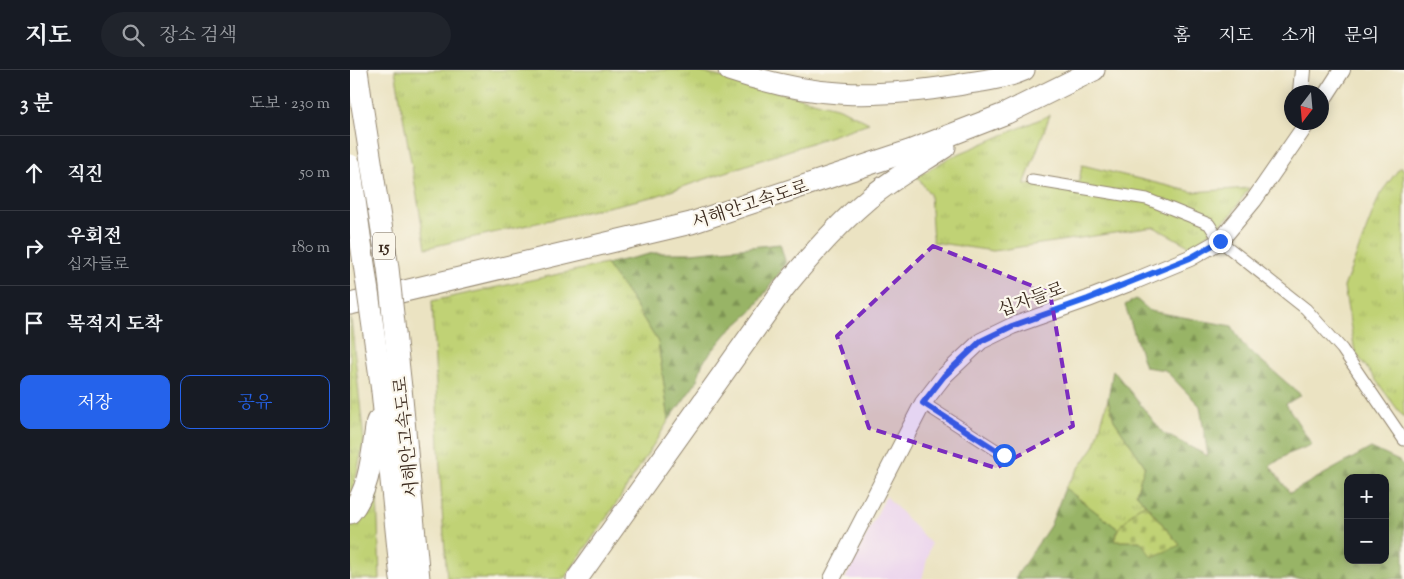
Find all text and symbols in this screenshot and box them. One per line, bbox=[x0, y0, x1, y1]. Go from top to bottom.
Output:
search box bbox=[101, 12, 451, 57]
text: 지도 bbox=[25, 20, 71, 54]
icon: search bbox=[119, 21, 147, 49]
text: 장소 검색 bbox=[159, 23, 237, 50]
text: 홈 bbox=[1173, 24, 1191, 50]
text: 지도 bbox=[1219, 24, 1253, 50]
text: 소개 bbox=[1281, 24, 1316, 50]
text: 문의 bbox=[1344, 24, 1379, 50]
north arrow bbox=[1284, 85, 1329, 130]
text: 3 분 bbox=[20, 90, 53, 120]
text: 도보 · 230 m bbox=[249, 93, 330, 116]
icon: ahead bbox=[20, 159, 48, 187]
text: 직진 bbox=[67, 162, 104, 189]
text: 50 m bbox=[299, 162, 330, 185]
street label: 서해안고속도로 bbox=[689, 175, 813, 237]
text: 우회전 bbox=[67, 224, 122, 251]
route end bbox=[1209, 230, 1232, 253]
road number: 15 bbox=[373, 232, 395, 260]
icon: right bbox=[20, 234, 48, 262]
text: 180 m bbox=[291, 237, 330, 260]
text: 십자들로 bbox=[67, 254, 129, 277]
street label: 십자들로 bbox=[995, 277, 1069, 325]
icon: arrive bbox=[20, 309, 48, 337]
text: 목적지 도착 bbox=[67, 312, 163, 339]
button: 저장 bbox=[20, 375, 170, 429]
button: 공유 bbox=[180, 375, 330, 429]
street label: 서해안고속도로 bbox=[389, 375, 427, 499]
route start bbox=[993, 444, 1016, 467]
map controls bbox=[1344, 474, 1389, 564]
button: + bbox=[1344, 474, 1389, 519]
button: − bbox=[1344, 519, 1389, 564]

